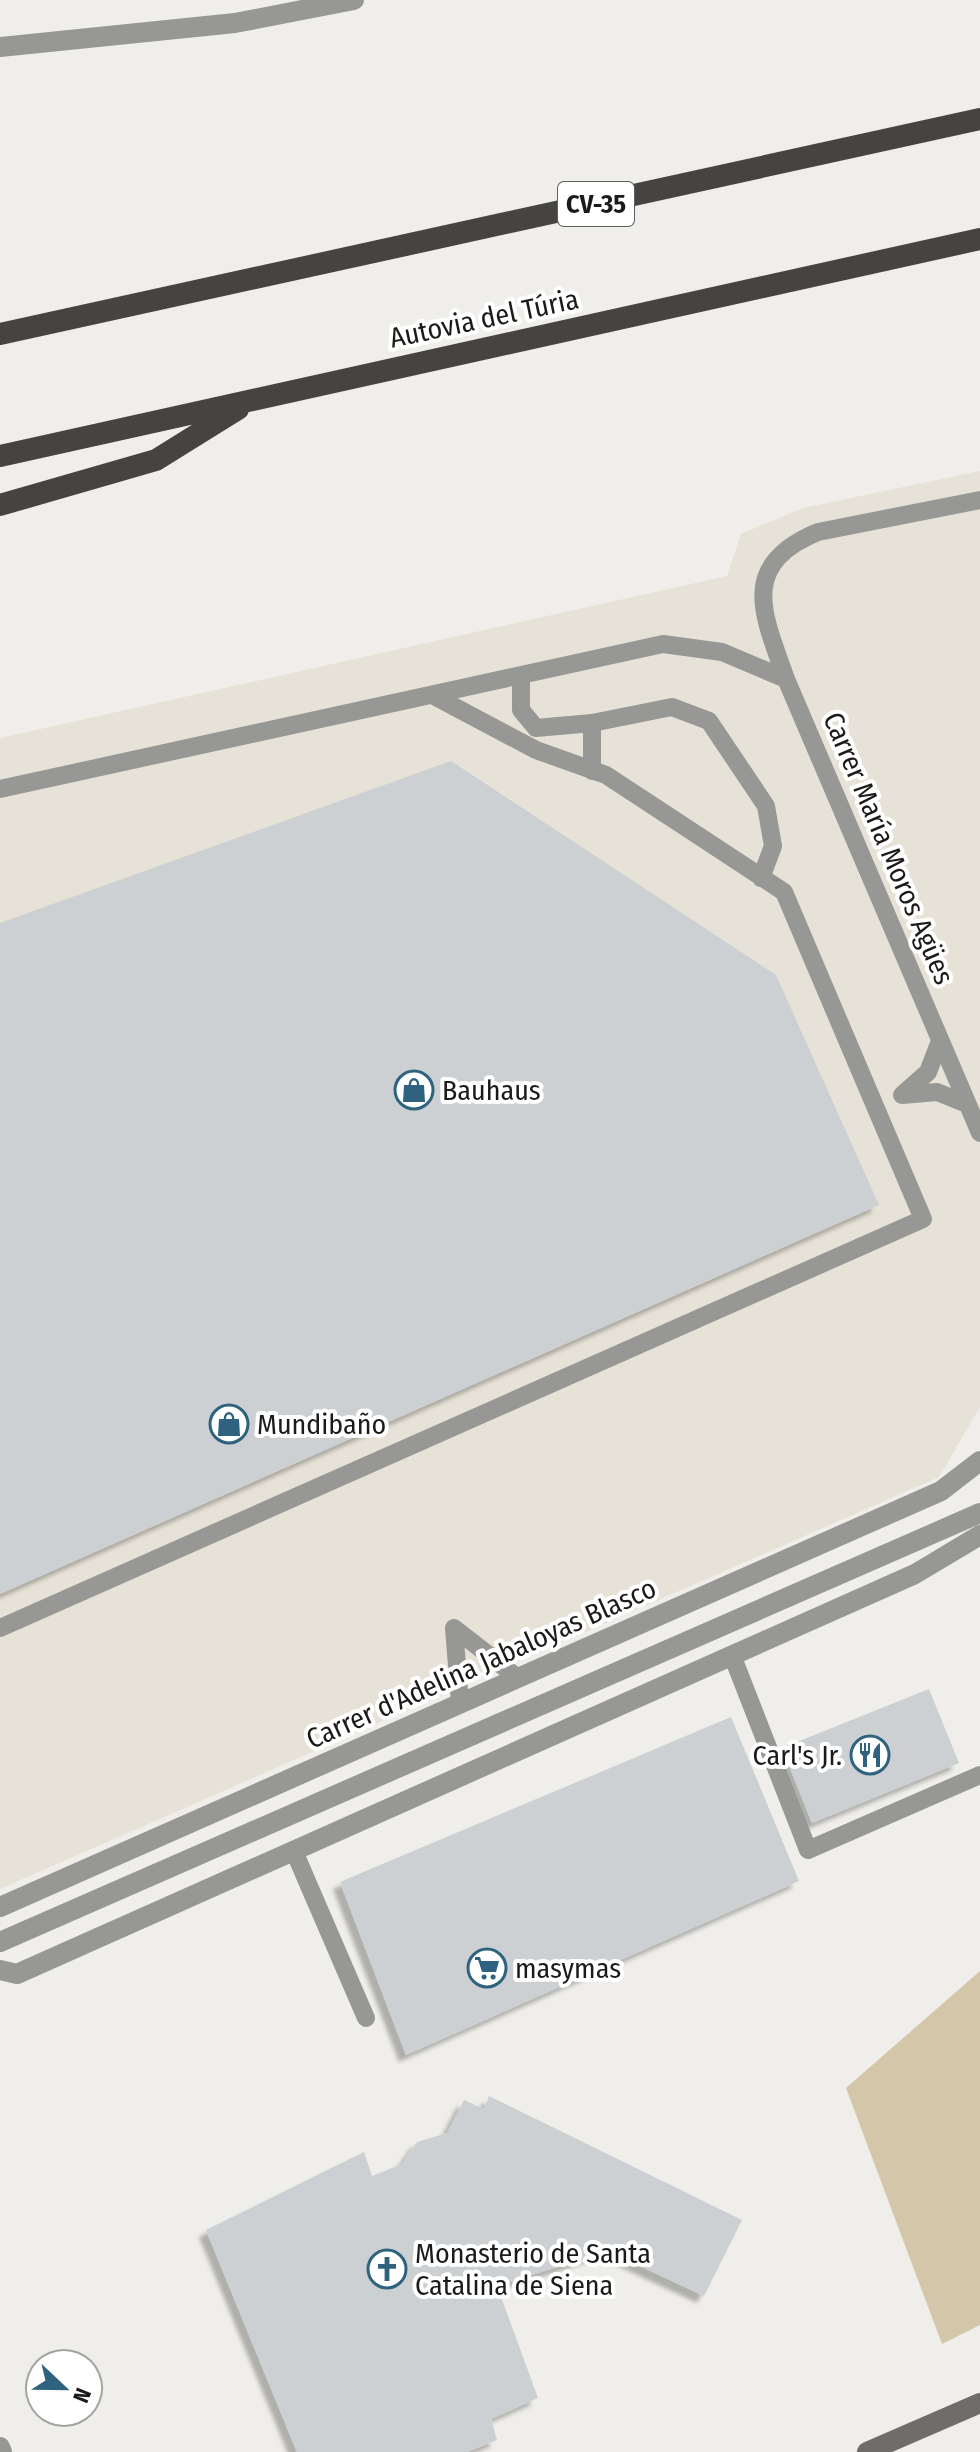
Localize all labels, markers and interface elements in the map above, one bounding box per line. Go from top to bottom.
road number: CV-35 [558,182,634,226]
street label: Autovia del Túria [387,282,582,355]
street label: Carrer María Moros Agües [816,707,961,989]
shop icon: Bauhaus [393,1069,435,1111]
place label: Bauhaus [442,1074,541,1107]
shop icon: Mundibaño [208,1403,250,1445]
place label: Mundibaño [257,1408,386,1441]
street label: Carrer d'Adelina Jabaloyas Blasco [301,1571,661,1756]
restaurant icon: Carl's Jr. [849,1734,891,1776]
place label: Carl's Jr. [753,1739,842,1772]
supermarket icon: masymas [466,1947,508,1989]
place label: masymas [515,1952,621,1985]
place label: Monasterio de Santa Catalina de Siena [415,2237,651,2302]
church icon: Monasterio de Santa Catalina de Siena [366,2248,408,2290]
north arrow [24,2348,104,2428]
text: N [67,2384,97,2406]

